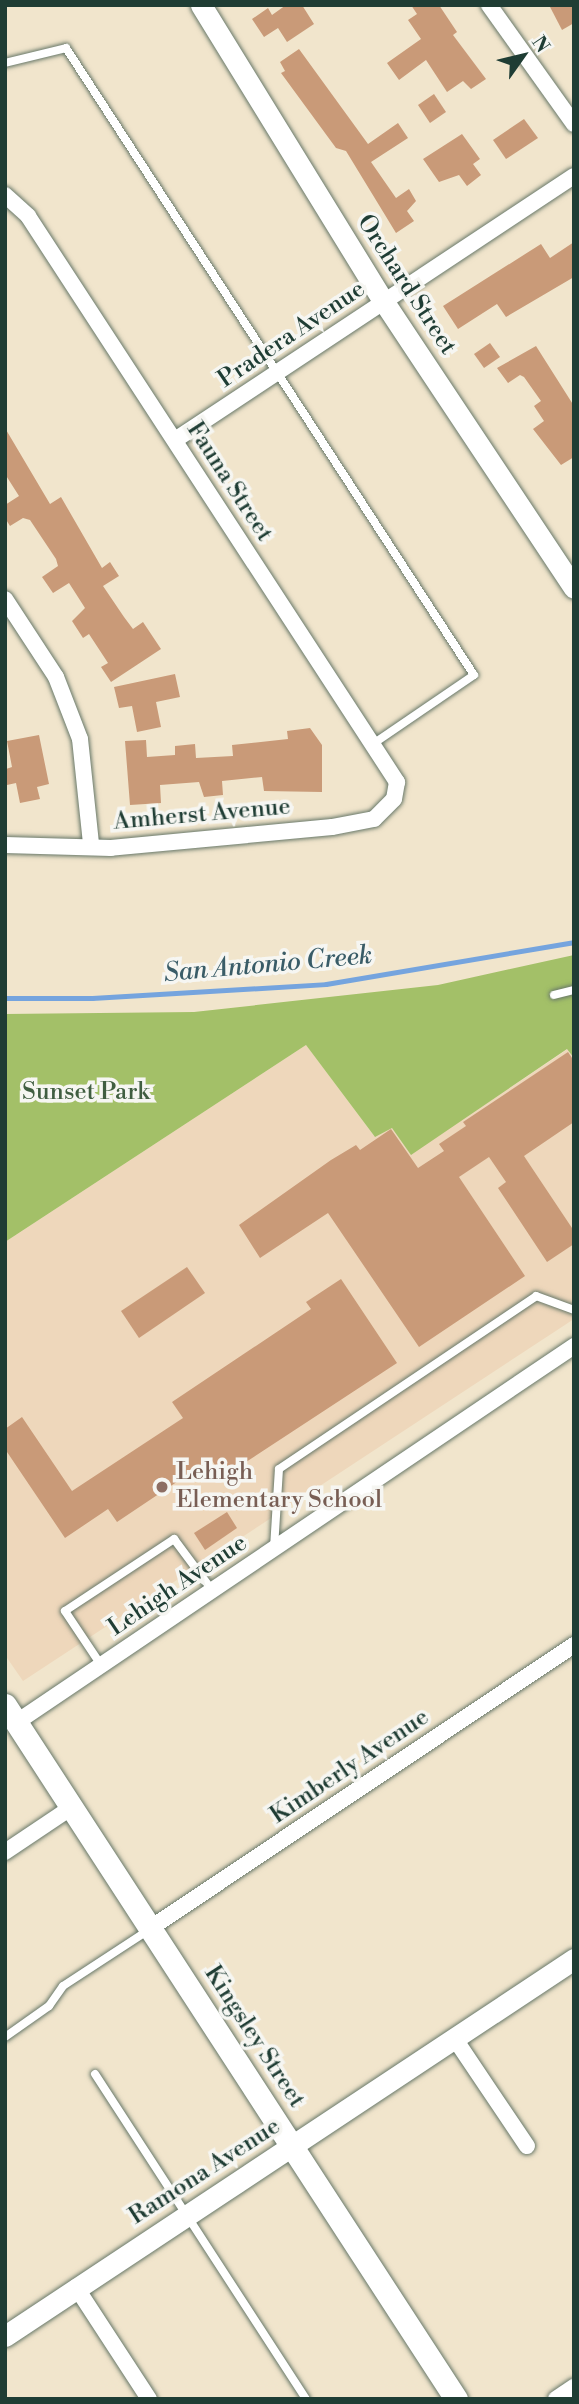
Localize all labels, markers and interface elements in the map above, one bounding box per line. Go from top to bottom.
north arrow [488,21,558,91]
text: N [526,31,555,57]
street label: Orchard Street [350,210,462,360]
street label: Pradera Avenue [213,275,371,395]
street label: Fauna Street [180,417,278,547]
street label: Amherst Avenue [112,793,292,837]
water label: San Antonio Creek [162,940,374,990]
park label: Sunset Park [22,1079,150,1107]
place label: Lehigh Elementary School [176,1459,382,1515]
marker: Lehigh Elementary School [154,1479,170,1495]
street label: Lehigh Avenue [103,1529,253,1643]
street label: Kimberly Avenue [265,1703,435,1831]
street label: Kingsley Street [197,1961,311,2113]
street label: Ramona Avenue [124,2112,286,2232]

